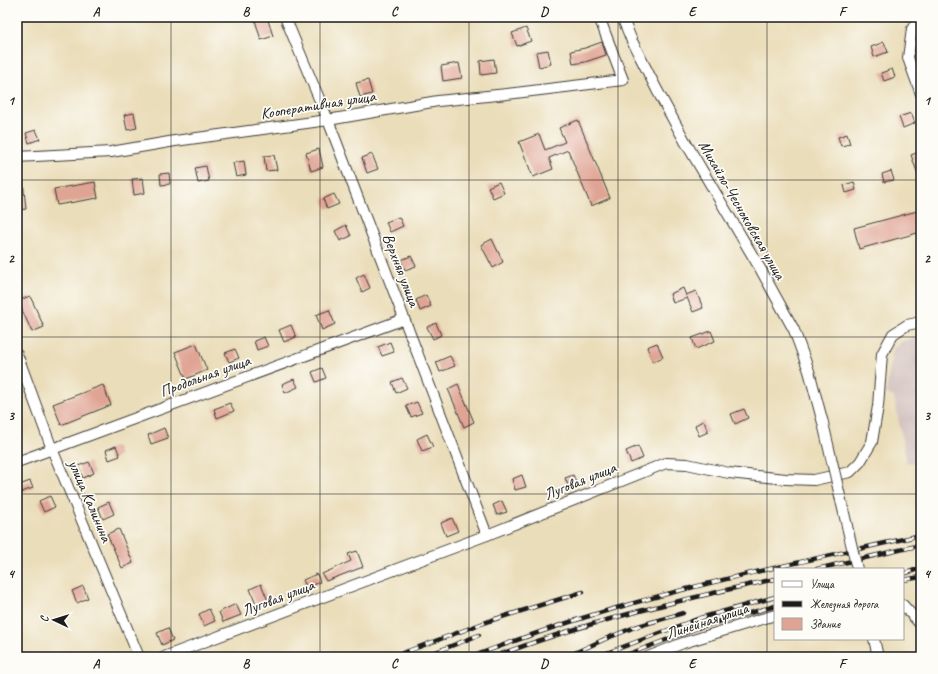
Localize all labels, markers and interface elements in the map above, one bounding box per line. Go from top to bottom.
text: A [93,4,101,20]
text: B [243,4,251,20]
text: C [391,4,399,20]
text: D [540,4,549,20]
text: E [689,4,698,20]
text: F [839,4,848,20]
street label: Кооперативная улица [259,86,378,124]
text: 1 [8,93,16,109]
text: 1 [924,93,932,109]
street label: Михайло-Чесноковская улица [694,137,791,285]
street label: Верхняя улица [378,231,425,311]
text: 2 [8,251,15,267]
text: 2 [924,251,931,267]
street label: Продольная улица [157,350,254,402]
text: 3 [8,408,15,424]
text: 3 [924,408,931,424]
street label: улица Калинина [63,456,117,546]
street label: Луговая улица [541,457,620,505]
text: 4 [8,566,16,582]
text: 4 [924,566,932,582]
legend [774,568,904,640]
street label: Луговая улица [239,575,318,621]
text: Улица [810,576,835,592]
text: Железная дорога [810,596,879,612]
street label: Линейная улица [663,598,752,644]
north arrow [34,600,74,640]
text: С [37,615,51,622]
text: Здание [810,616,841,632]
text: A [93,656,101,672]
text: B [243,656,251,672]
text: C [391,656,399,672]
text: D [540,656,549,672]
text: E [689,656,698,672]
text: F [839,656,848,672]

